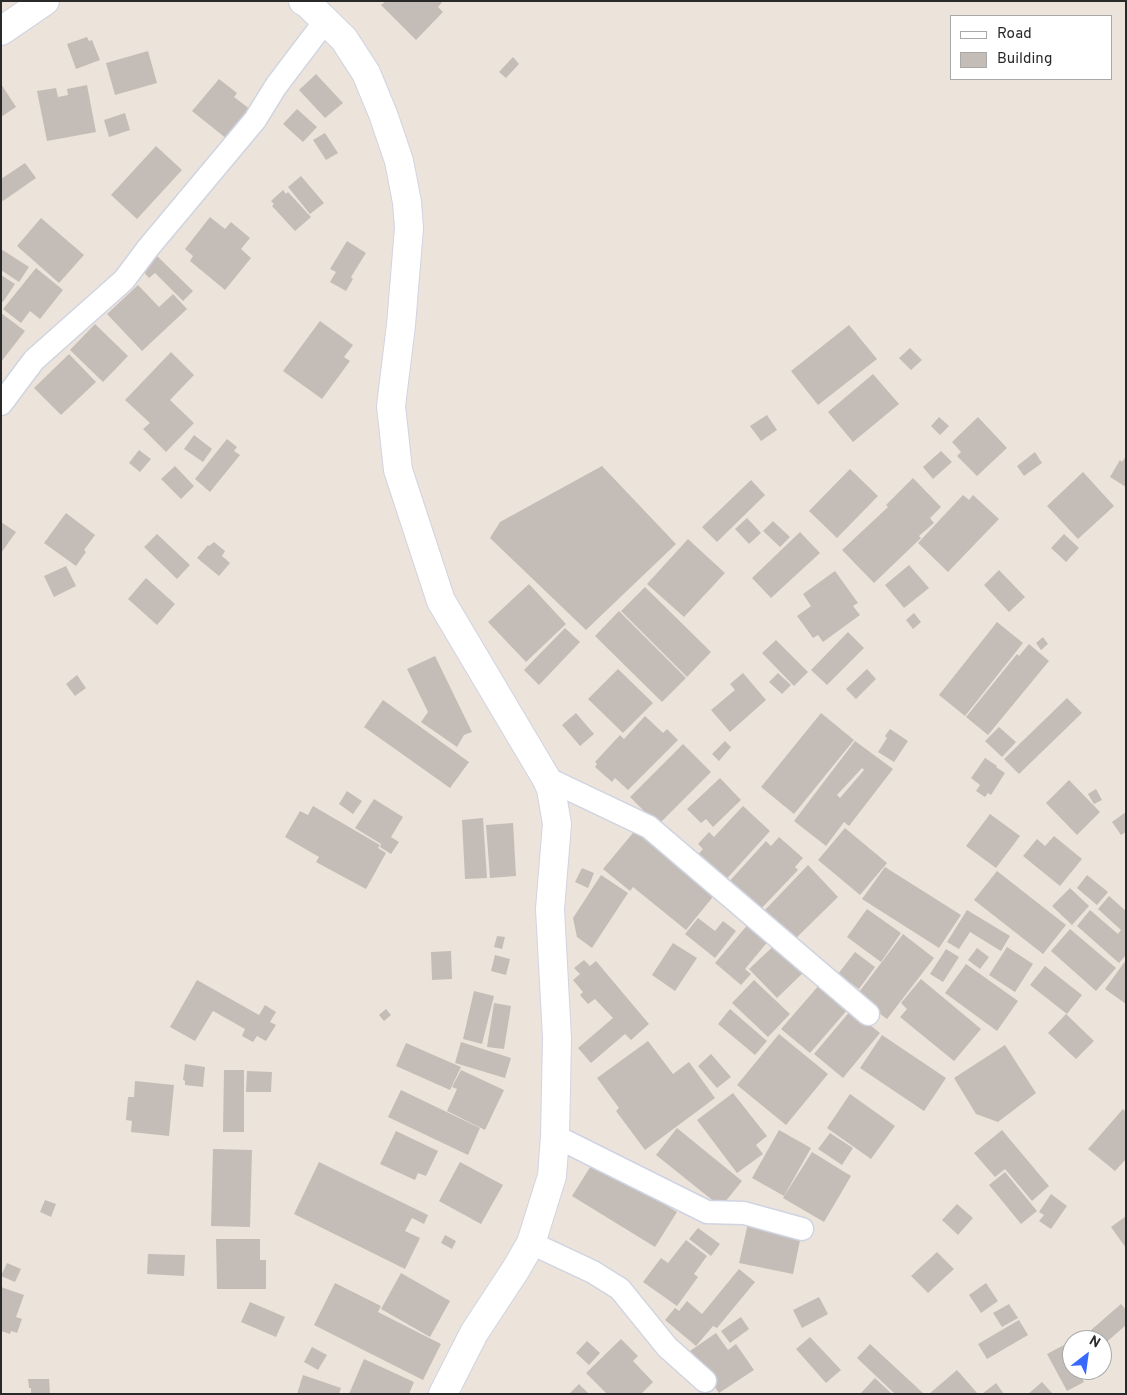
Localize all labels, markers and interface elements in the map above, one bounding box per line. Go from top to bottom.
legend [950,15,1112,80]
text: Road [997,25,1032,44]
text: Building [997,50,1052,69]
north arrow [1062,1330,1112,1380]
text: N [1086,1333,1103,1352]

